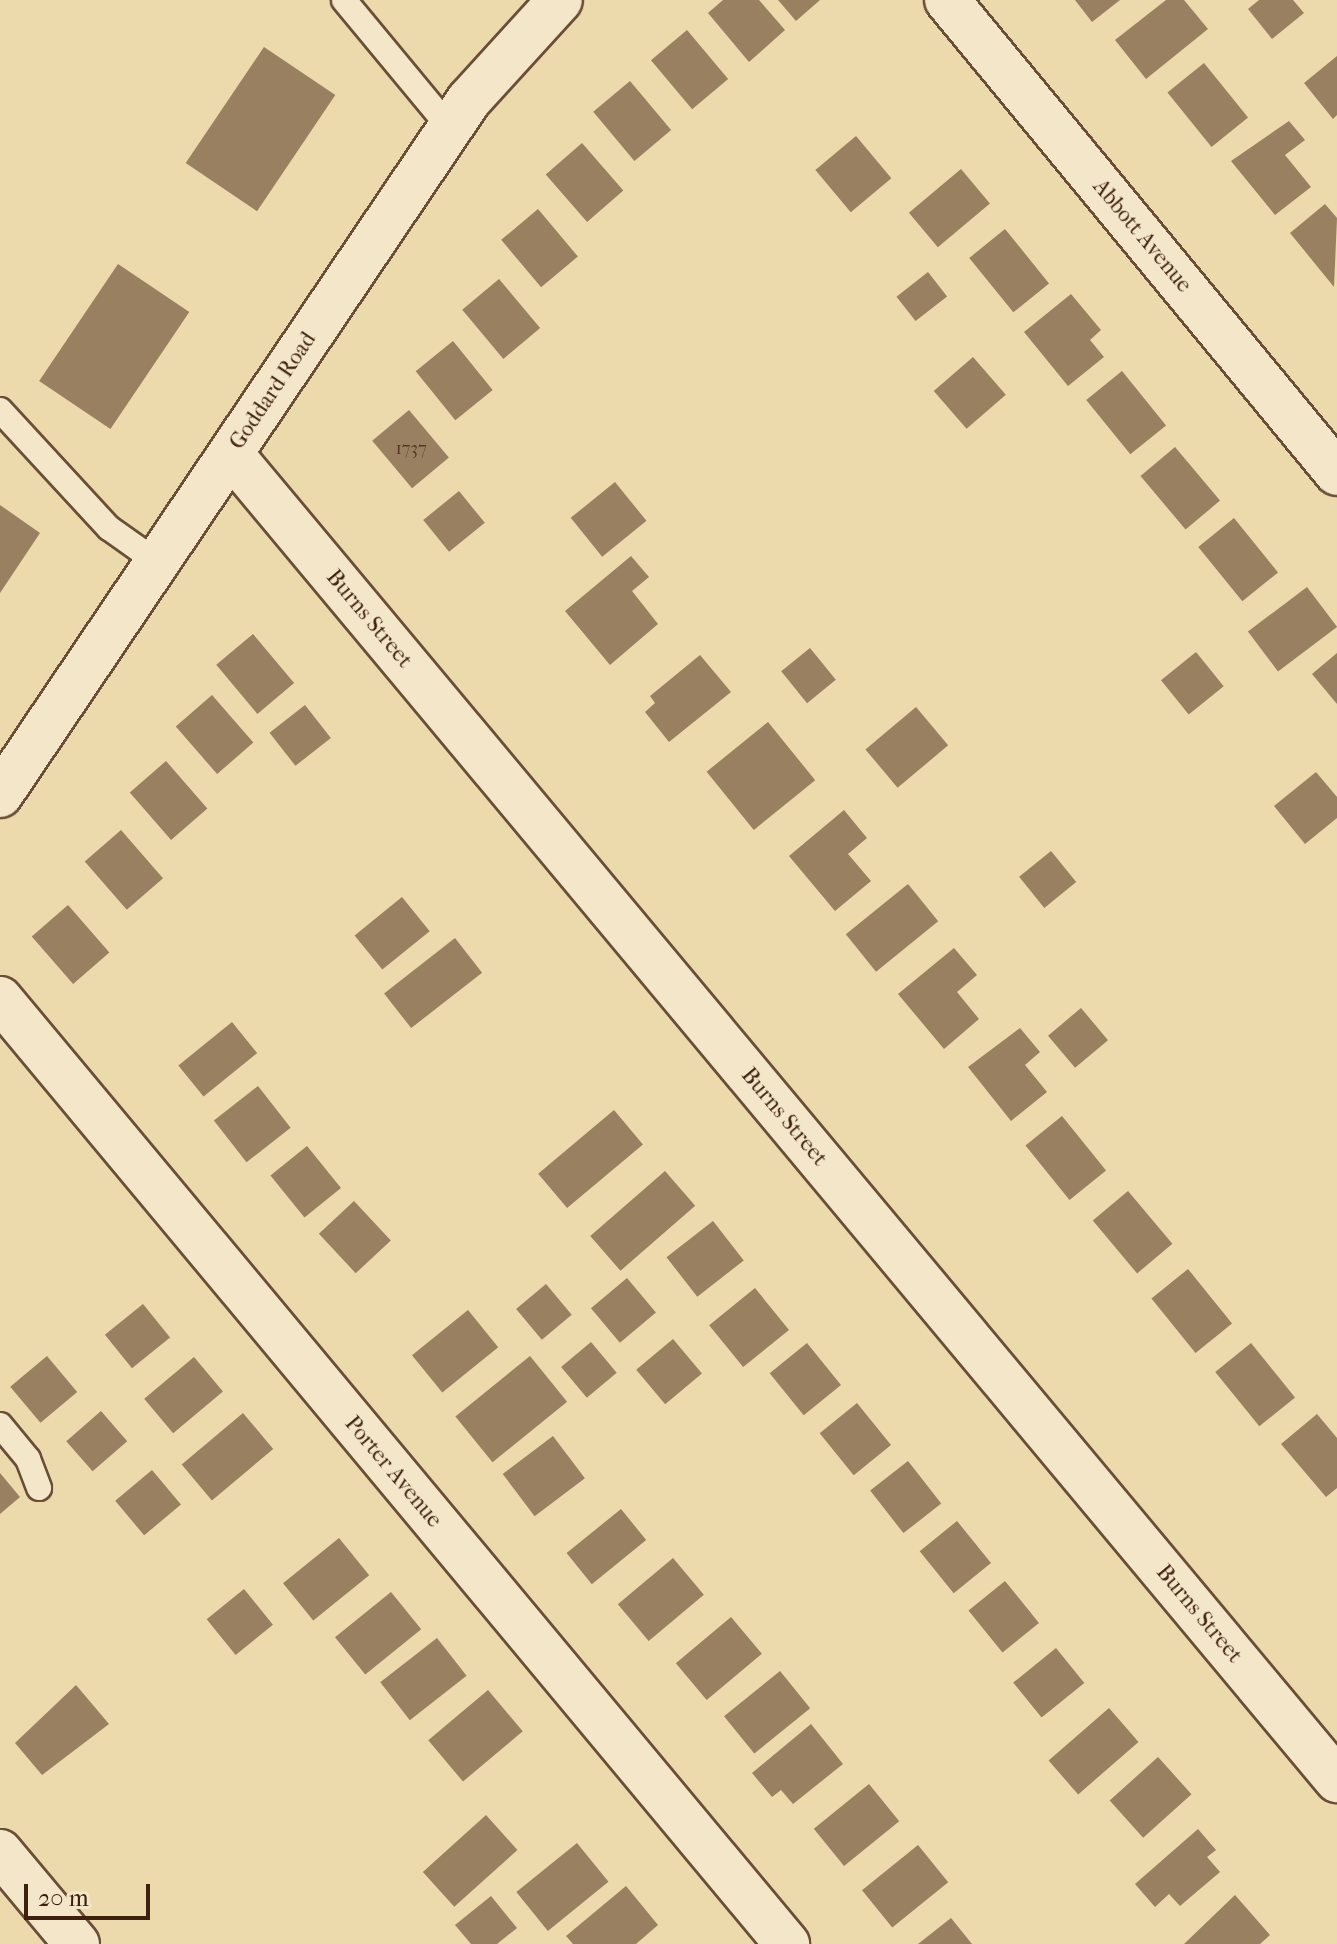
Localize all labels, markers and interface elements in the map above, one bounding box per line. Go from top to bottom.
street label: Abbott Avenue [1087,174,1197,298]
street label: Goddard Road [224,327,322,455]
house number: 1737 [395,438,427,460]
street label: Burns Street [320,565,418,673]
street label: Burns Street [735,1063,833,1171]
street label: Porter Avenue [339,1411,447,1533]
street label: Burns Street [1150,1560,1248,1668]
scale bar [28,1868,154,1918]
text: 20 m [38,1884,89,1912]

